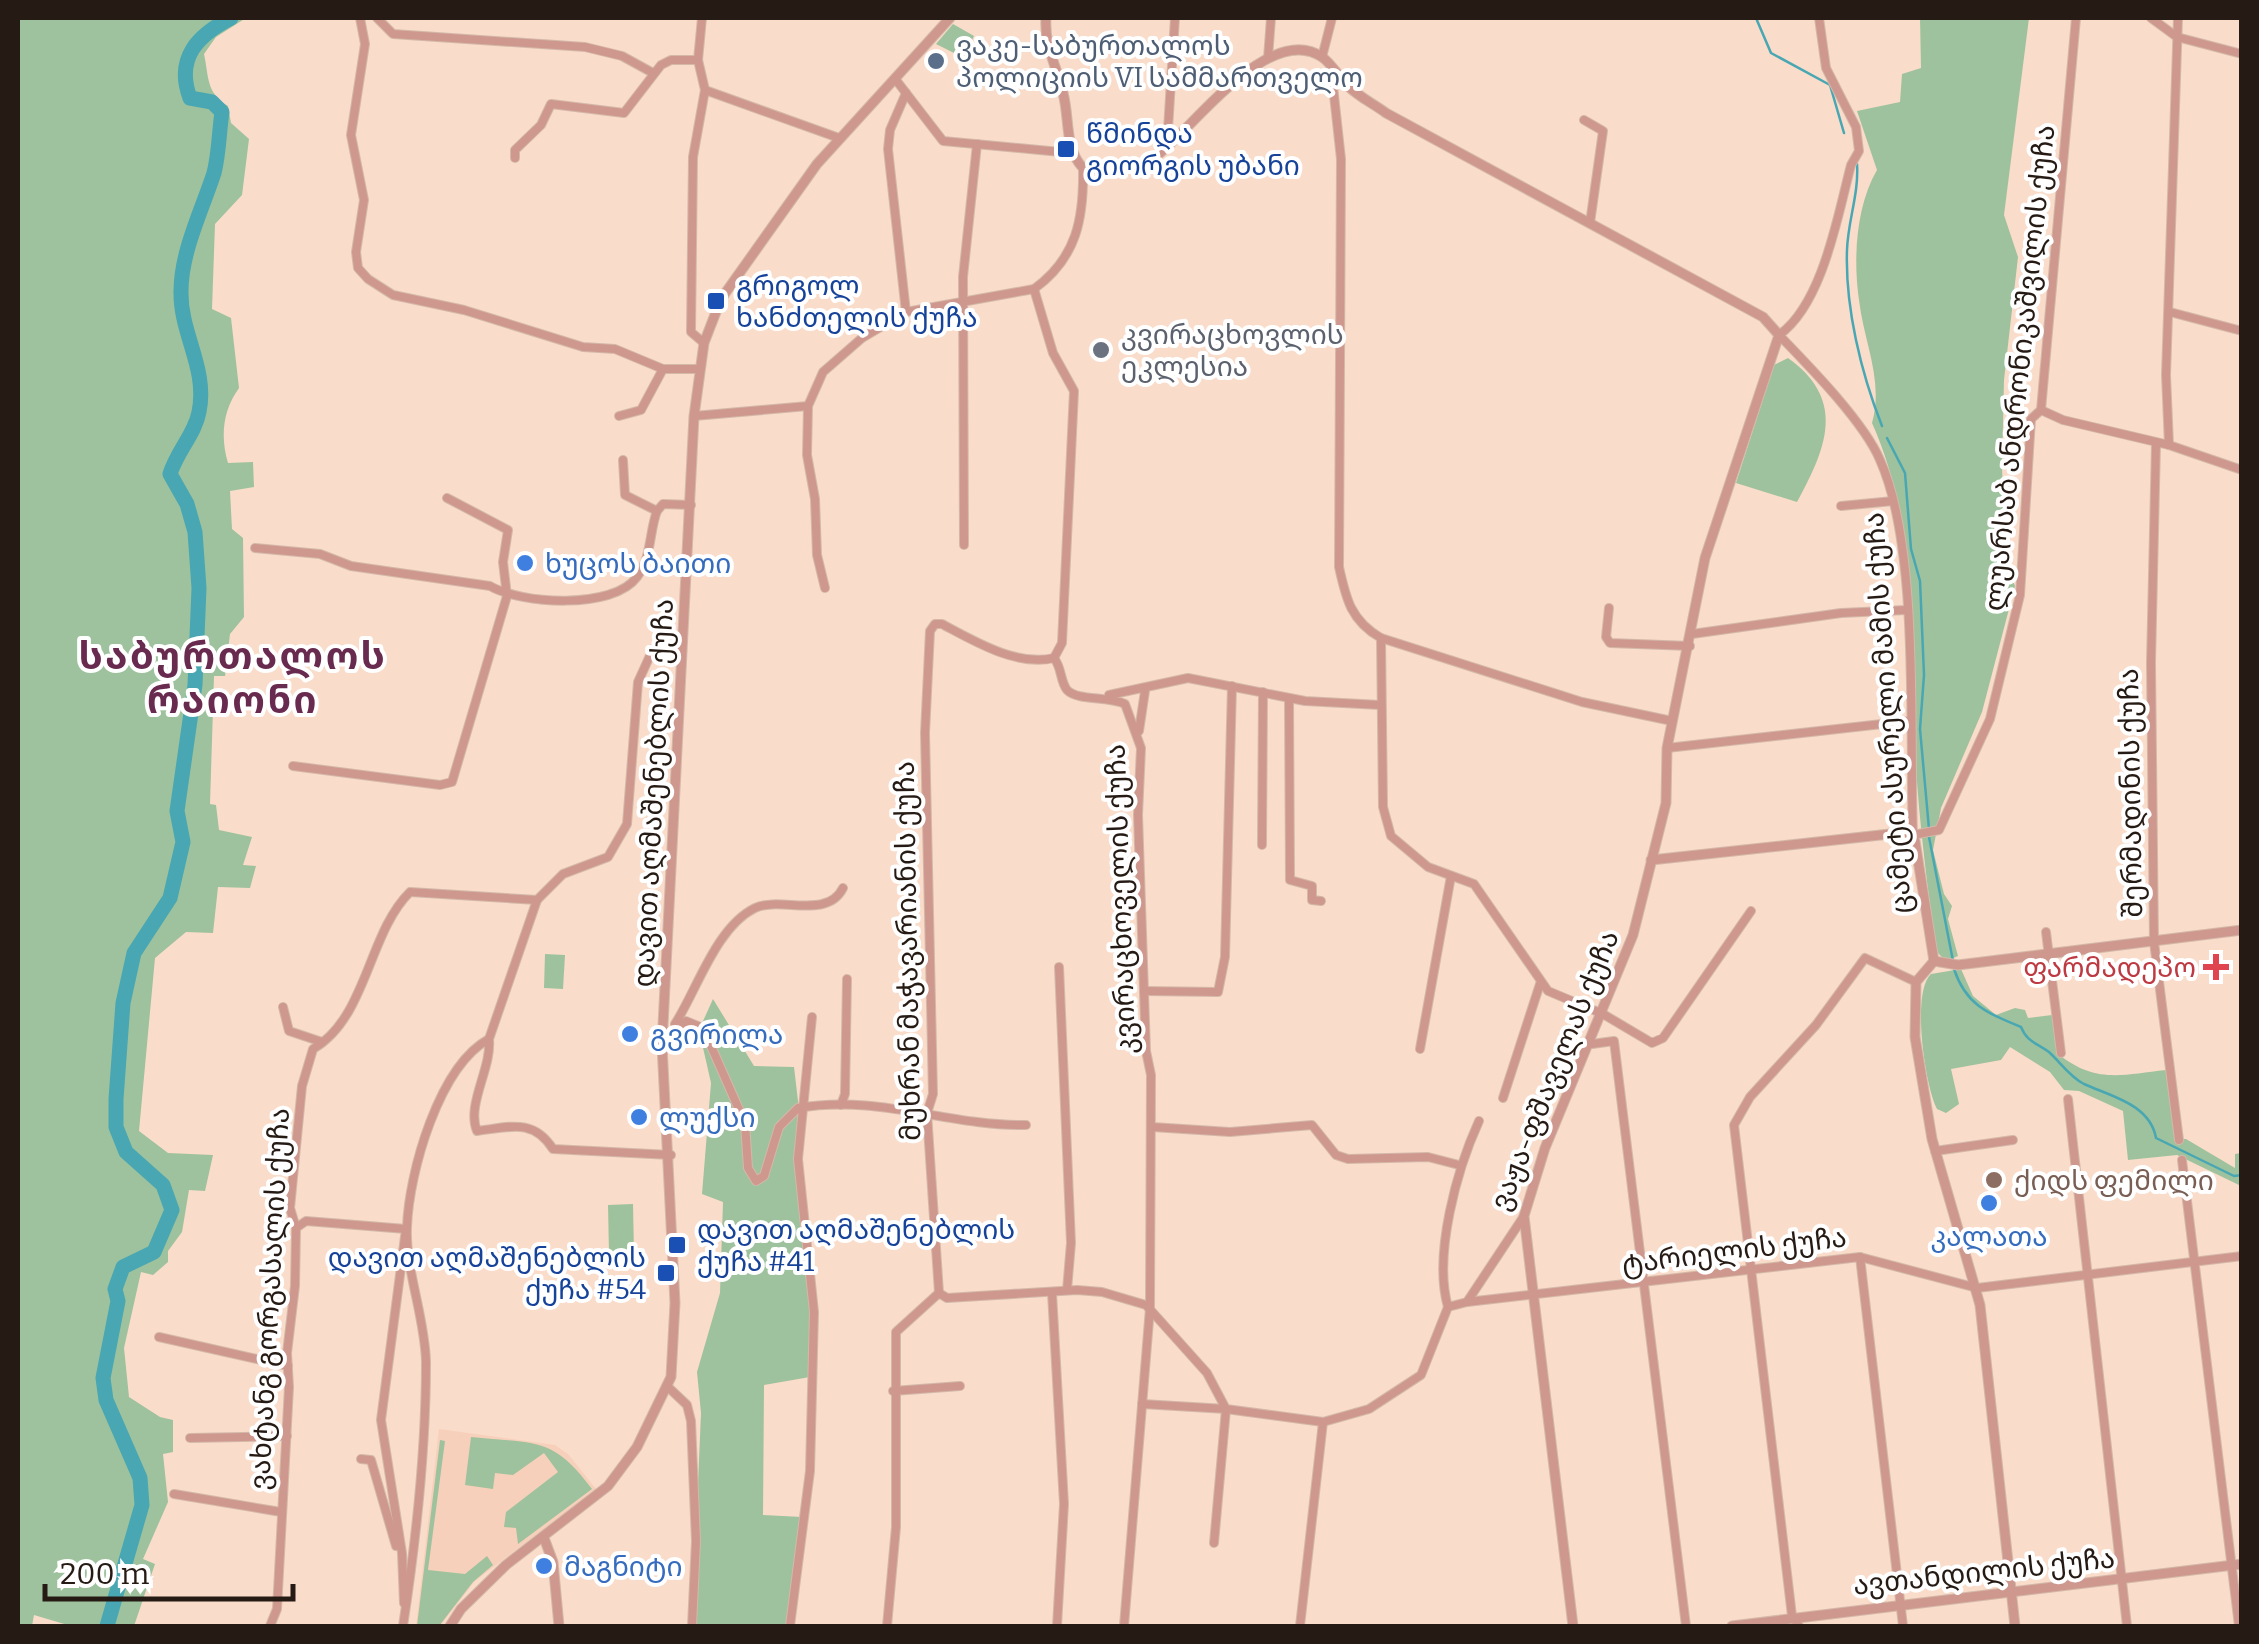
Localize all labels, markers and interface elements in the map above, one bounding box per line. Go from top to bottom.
place label: ვაკე-საბურთალოს პოლიციის VI სამმართველო [956,29,1363,94]
marker: ვაკე-საბურთალოს პოლიციის VI სამმართველო [925,50,947,72]
place label: წმინდა გიორგის უბანი [1086,117,1300,182]
street label: ლუარსაბ ანდრონიკაშვილის ქუჩა [1978,123,2061,613]
marker: წმინდა გიორგის უბანი [1055,138,1077,160]
place label: გრიგოლ ხანძთელის ქუჩა [736,269,978,334]
marker: გრიგოლ ხანძთელის ქუჩა [705,290,727,312]
place label: კვირაცხოვლის ეკლესია [1121,318,1344,383]
marker: კვირაცხოვლის ეკლესია [1090,339,1112,361]
street label: ცამეტი ასურელი მამის ქუჩა [1857,511,1918,915]
place label: ხუცოს ბაითი [545,547,731,580]
marker: ხუცოს ბაითი [514,552,536,574]
street label: დავით აღმაშენებლის ქუჩა [627,598,680,988]
district label: საბურთალოს რაიონი [79,633,387,723]
street label: შერმადინის ქუჩა [2112,668,2149,918]
street label: კვირაცხოველის ქუჩა [1099,743,1142,1055]
street label: მუხრან მაჭავარიანის ქუჩა [888,761,927,1141]
street label: ვაჟა-ფშაველას ქუჩა [1483,925,1626,1215]
place label: ფარმადეპო [2023,951,2196,984]
marker: ფარმადეპო [2205,956,2227,978]
place label: გვირილა [650,1018,783,1051]
marker: გვირილა [619,1023,641,1045]
place label: ლუქსი [659,1101,756,1134]
marker: ლუქსი [628,1106,650,1128]
street label: ვახტანგ გორგასალის ქუჩა [243,1107,296,1491]
place label: ქიდს ფემილი [2014,1164,2214,1197]
marker: ქიდს ფემილი [1983,1169,2005,1191]
marker: კალათა [1978,1192,2000,1214]
place label: დავით აღმაშენებლის ქუჩა #41 [697,1213,1015,1278]
street label: ტარიელის ქუჩა [1620,1220,1848,1281]
place label: კალათა [1930,1220,2048,1253]
marker: დავით აღმაშენებლის ქუჩა #41 [666,1234,688,1256]
place label: დავით აღმაშენებლის ქუჩა #54 [328,1241,646,1306]
marker: დავით აღმაშენებლის ქუჩა #54 [655,1262,677,1284]
scale bar [45,1539,292,1601]
street label: ავთანდილის ქუჩა [1852,1541,2117,1602]
place label: მაგნიტი [564,1550,682,1583]
marker: მაგნიტი [533,1555,555,1577]
text: 200 m [60,1556,150,1592]

